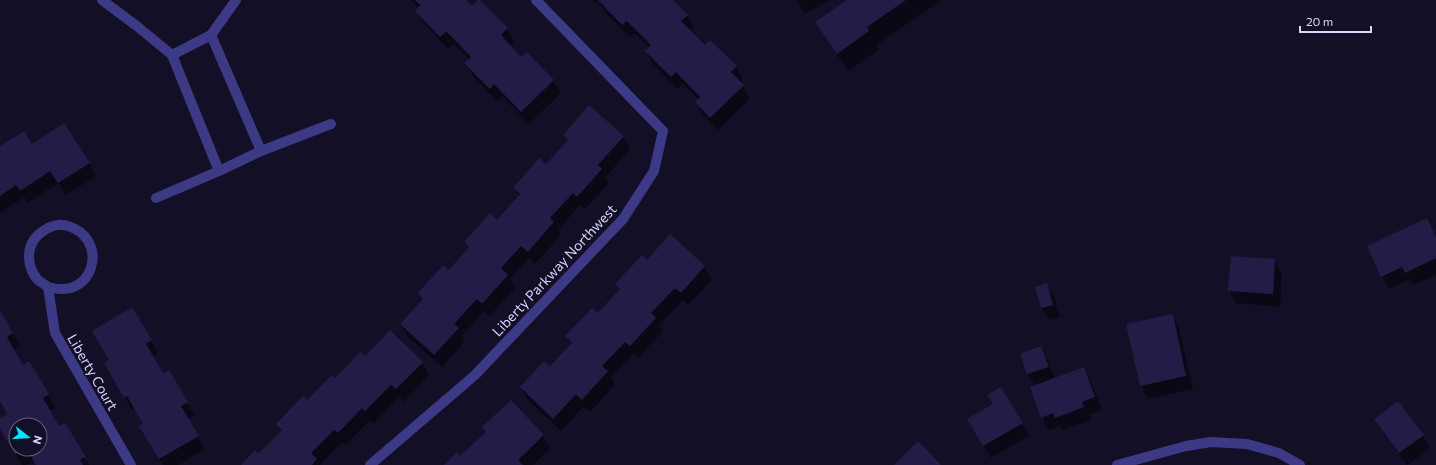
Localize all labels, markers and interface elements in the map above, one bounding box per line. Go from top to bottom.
scale bar [1300,8,1371,34]
text: 20 m [1306,14,1333,28]
street label: Liberty Parkway Northwest [488,200,620,340]
street label: Liberty Court [64,331,122,414]
north arrow [8,417,48,457]
text: N [31,434,45,446]

